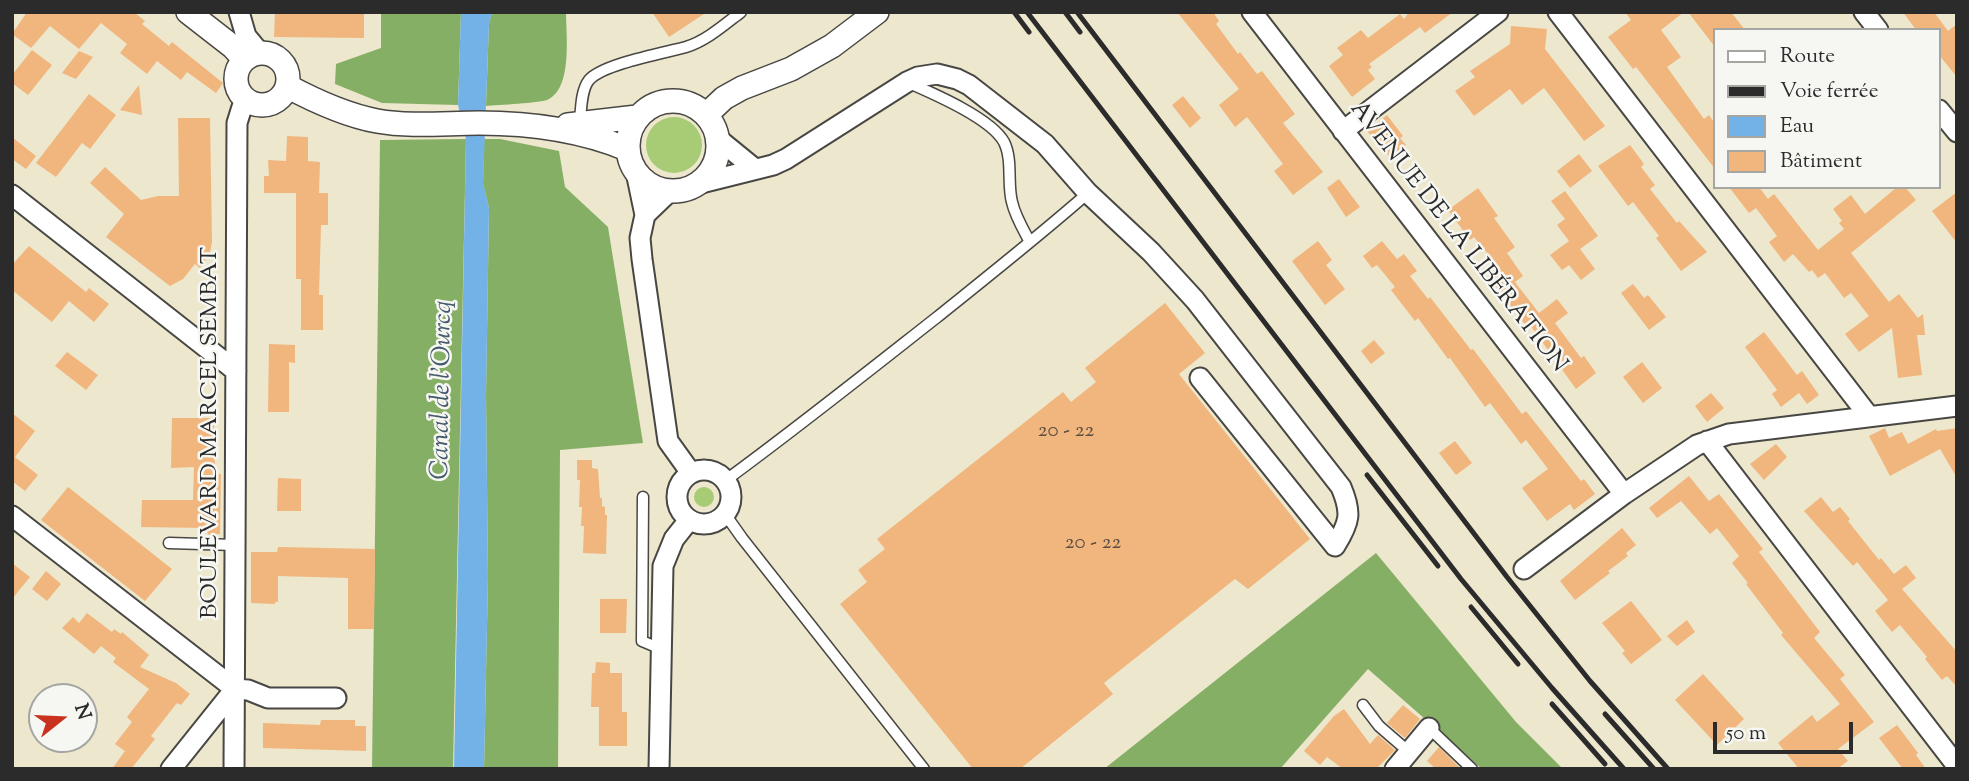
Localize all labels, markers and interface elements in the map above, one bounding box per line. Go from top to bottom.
legend [1714,28,1941,189]
text: Route [1780,42,1835,72]
text: Voie ferrée [1780,77,1878,107]
street label: AVENUE DE LA LIBÉRATION [1342,97,1572,379]
text: Eau [1780,112,1814,142]
text: Bâtiment [1780,147,1862,177]
street label: BOULEVARD MARCEL SEMBAT [198,247,226,619]
water label: Canal de l'Ourcq [427,300,461,480]
house number: 20 - 22 [1038,419,1094,445]
house number: 20 - 22 [1065,531,1121,557]
north arrow [28,683,98,753]
text: N [66,701,97,723]
scale bar [1717,708,1857,752]
text: 50 m [1726,719,1766,749]

